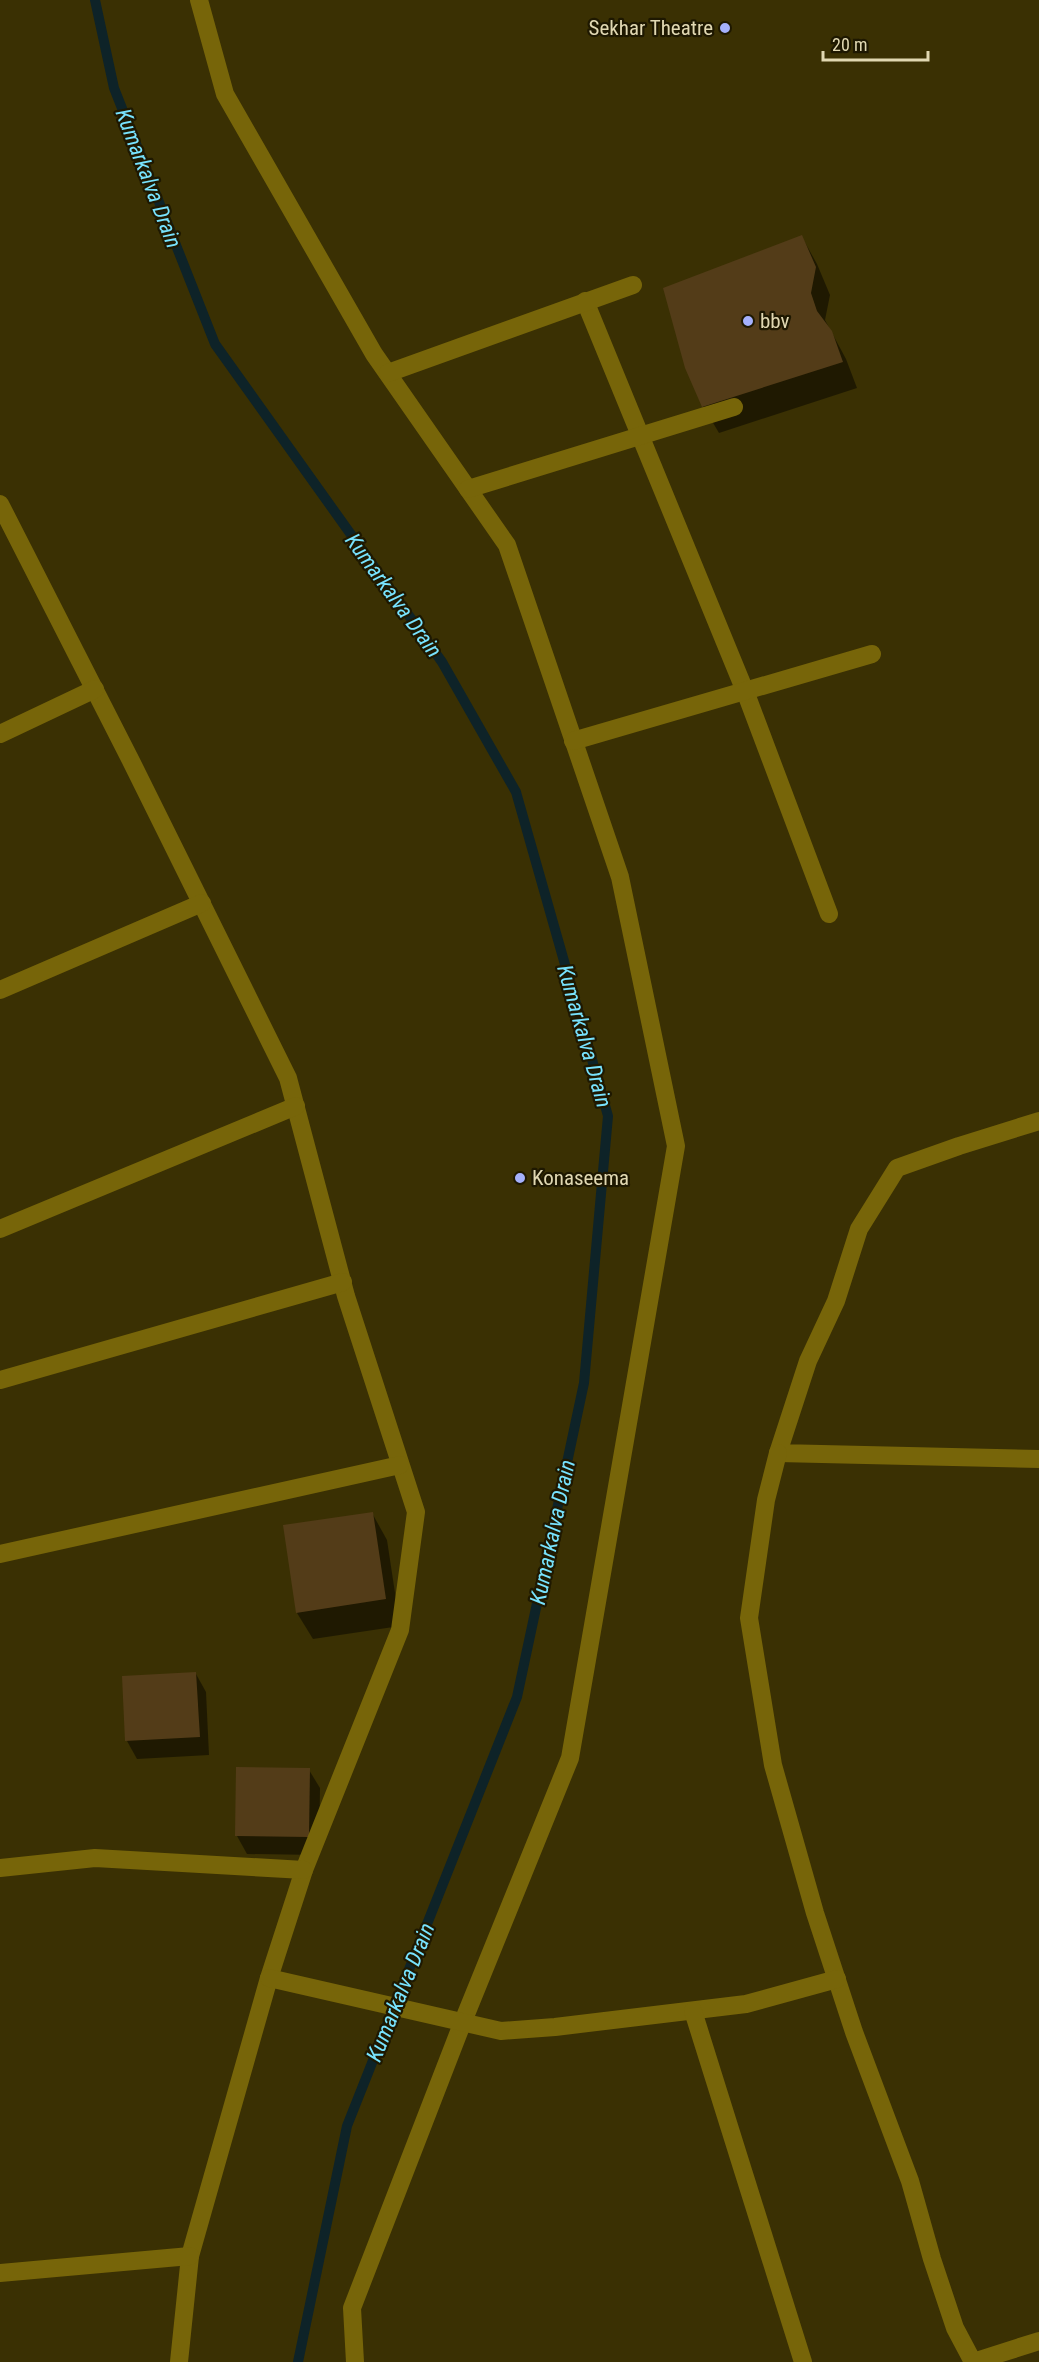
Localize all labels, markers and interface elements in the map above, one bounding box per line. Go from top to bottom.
place label: Sekhar Theatre [589,16,713,40]
marker: Sekhar Theatre [718,21,732,35]
scale bar [823,24,928,62]
text: 20 m [832,34,867,55]
water label: Kumarkalva Drain [110,105,187,251]
place label: bbv [760,309,790,333]
marker: bbv [741,314,755,328]
water label: Kumarkalva Drain [340,528,447,662]
water label: Kumarkalva Drain [552,962,617,1110]
place label: Konaseema [532,1166,629,1190]
marker: Konaseema [513,1171,527,1185]
water label: Kumarkalva Drain [525,1458,580,1607]
water label: Kumarkalva Drain [361,1919,440,2065]

